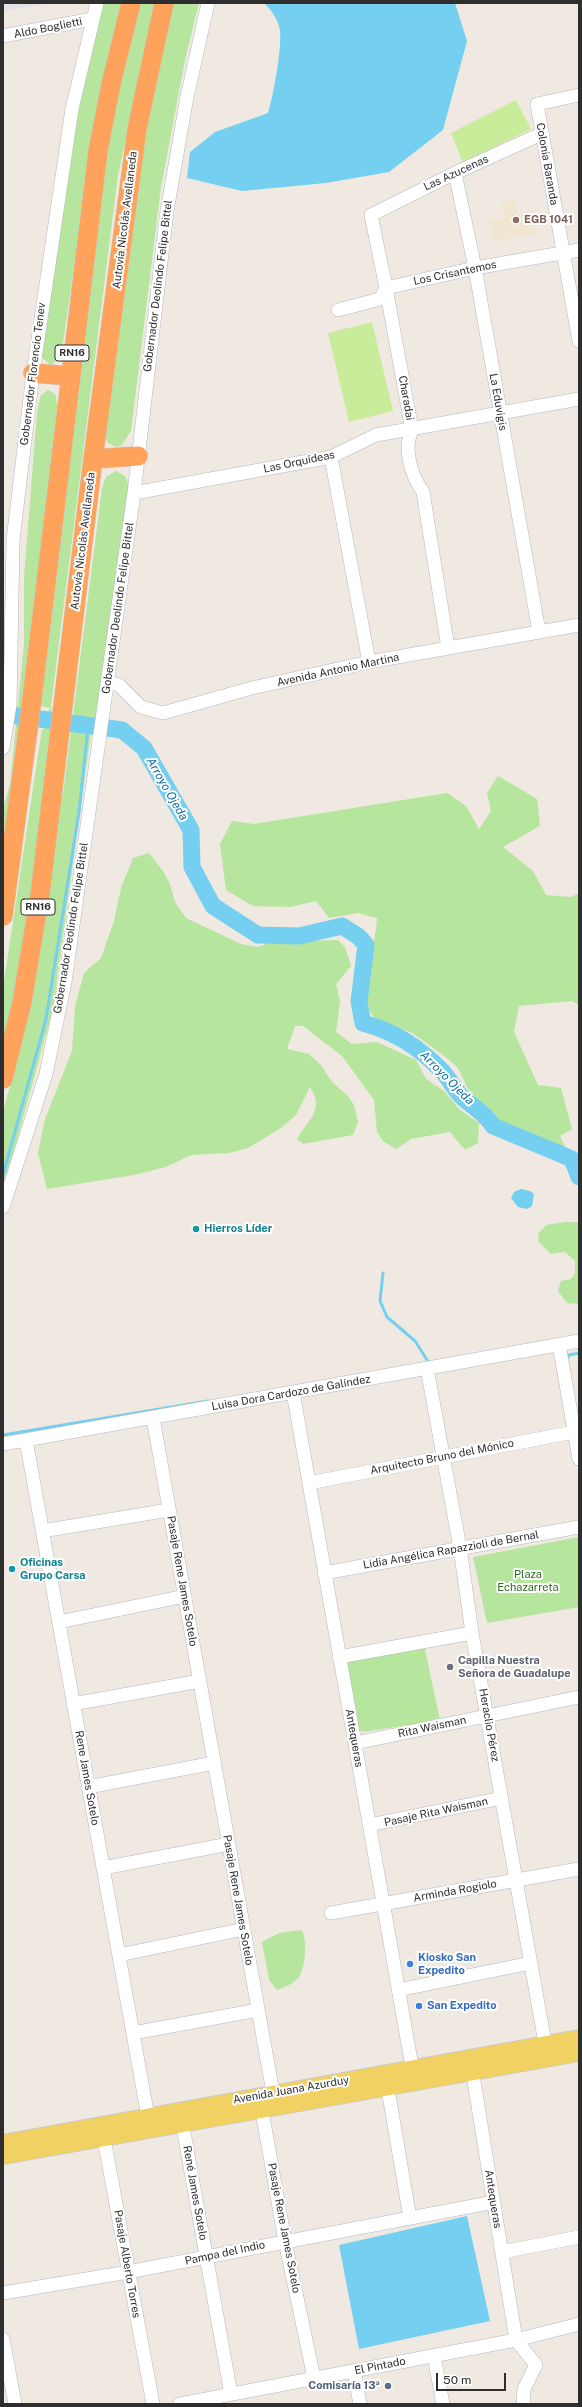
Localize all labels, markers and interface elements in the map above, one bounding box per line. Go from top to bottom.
street label: Aldo Boglietti [13,15,83,41]
street label: Colonia Baranda [533,122,561,206]
street label: Autovía Nicolás Avellaneda [110,150,140,290]
street label: Las Azucenas [421,152,491,194]
street label: Gobernador Deolindo Felipe Bittel [141,199,175,373]
place label: EGB 1041 [524,213,573,227]
marker: EGB 1041 [511,215,521,225]
street label: Los Crisantemos [412,258,498,288]
street label: Gobernador Florencio Tenev [18,302,48,446]
road number: RN16 [55,345,89,361]
street label: La Eduvigis [486,372,510,432]
street label: Charadai [396,374,416,422]
street label: Las Orquídeas [262,448,336,476]
street label: Autovía Nicolás Avellaneda [68,471,98,611]
street label: Gobernador Deolindo Felipe Bittel [99,521,137,695]
street label: Avenida Antonio Martina [276,651,400,689]
water label: Arroyo Ojeda [143,755,191,823]
street label: Gobernador Deolindo Felipe Bittel [51,841,91,1015]
road number: RN16 [21,899,55,915]
water label: Arroyo Ojeda [417,1048,477,1108]
place label: Hierros Líder [204,1222,272,1236]
marker: Hierros Líder [191,1224,201,1234]
street label: Luisa Dora Cardozo de Galíndez [211,1373,371,1413]
street label: Arquitecto Bruno del Mónico [369,1437,515,1477]
street label: Pasaje Rene James Sotelo [164,1515,200,1647]
street label: Lidia Angélica Rapazzioli de Bernal [362,1528,540,1572]
place label: Oficinas Grupo Carsa [20,1556,86,1582]
marker: Oficinas Grupo Carsa [7,1564,17,1574]
park label: Plaza Echazarreta [497,1568,559,1594]
place label: Capilla Nuestra Señora de Guadalupe [458,1654,571,1680]
marker: Capilla Nuestra Señora de Guadalupe [445,1662,455,1672]
street label: Heraclio Pérez [476,1687,502,1763]
street label: Antequeras [342,1708,366,1768]
street label: Rita Waisman [397,1713,467,1741]
street label: Rene James Sotelo [72,1730,102,1826]
street label: Pasaje Rita Waisman [383,1795,489,1829]
street label: Pasaje Rene James Sotelo [220,1834,256,1966]
street label: Arminda Rogiolo [412,1877,498,1905]
place label: Kiosko San Expedito [418,1951,476,1977]
marker: Kiosko San Expedito [405,1959,415,1969]
place label: San Expedito [427,1999,497,2013]
marker: San Expedito [414,2001,424,2011]
street label: Avenida Juana Azurduy [232,2073,350,2107]
street label: René James Sotelo [180,2145,210,2241]
street label: Pasaje Rene James Sotelo [265,2162,303,2294]
street label: Antequeras [482,2169,504,2229]
street label: Pasaje Alberto Torres [111,2209,143,2319]
street label: Pampa del Indio [184,2238,266,2268]
street label: El Pintado [353,2355,407,2377]
scale bar [438,2365,508,2391]
text: 50 m [443,2373,471,2387]
place label: Comisaría 13ª [308,2379,380,2393]
marker: Comisaría 13ª [383,2381,393,2391]

